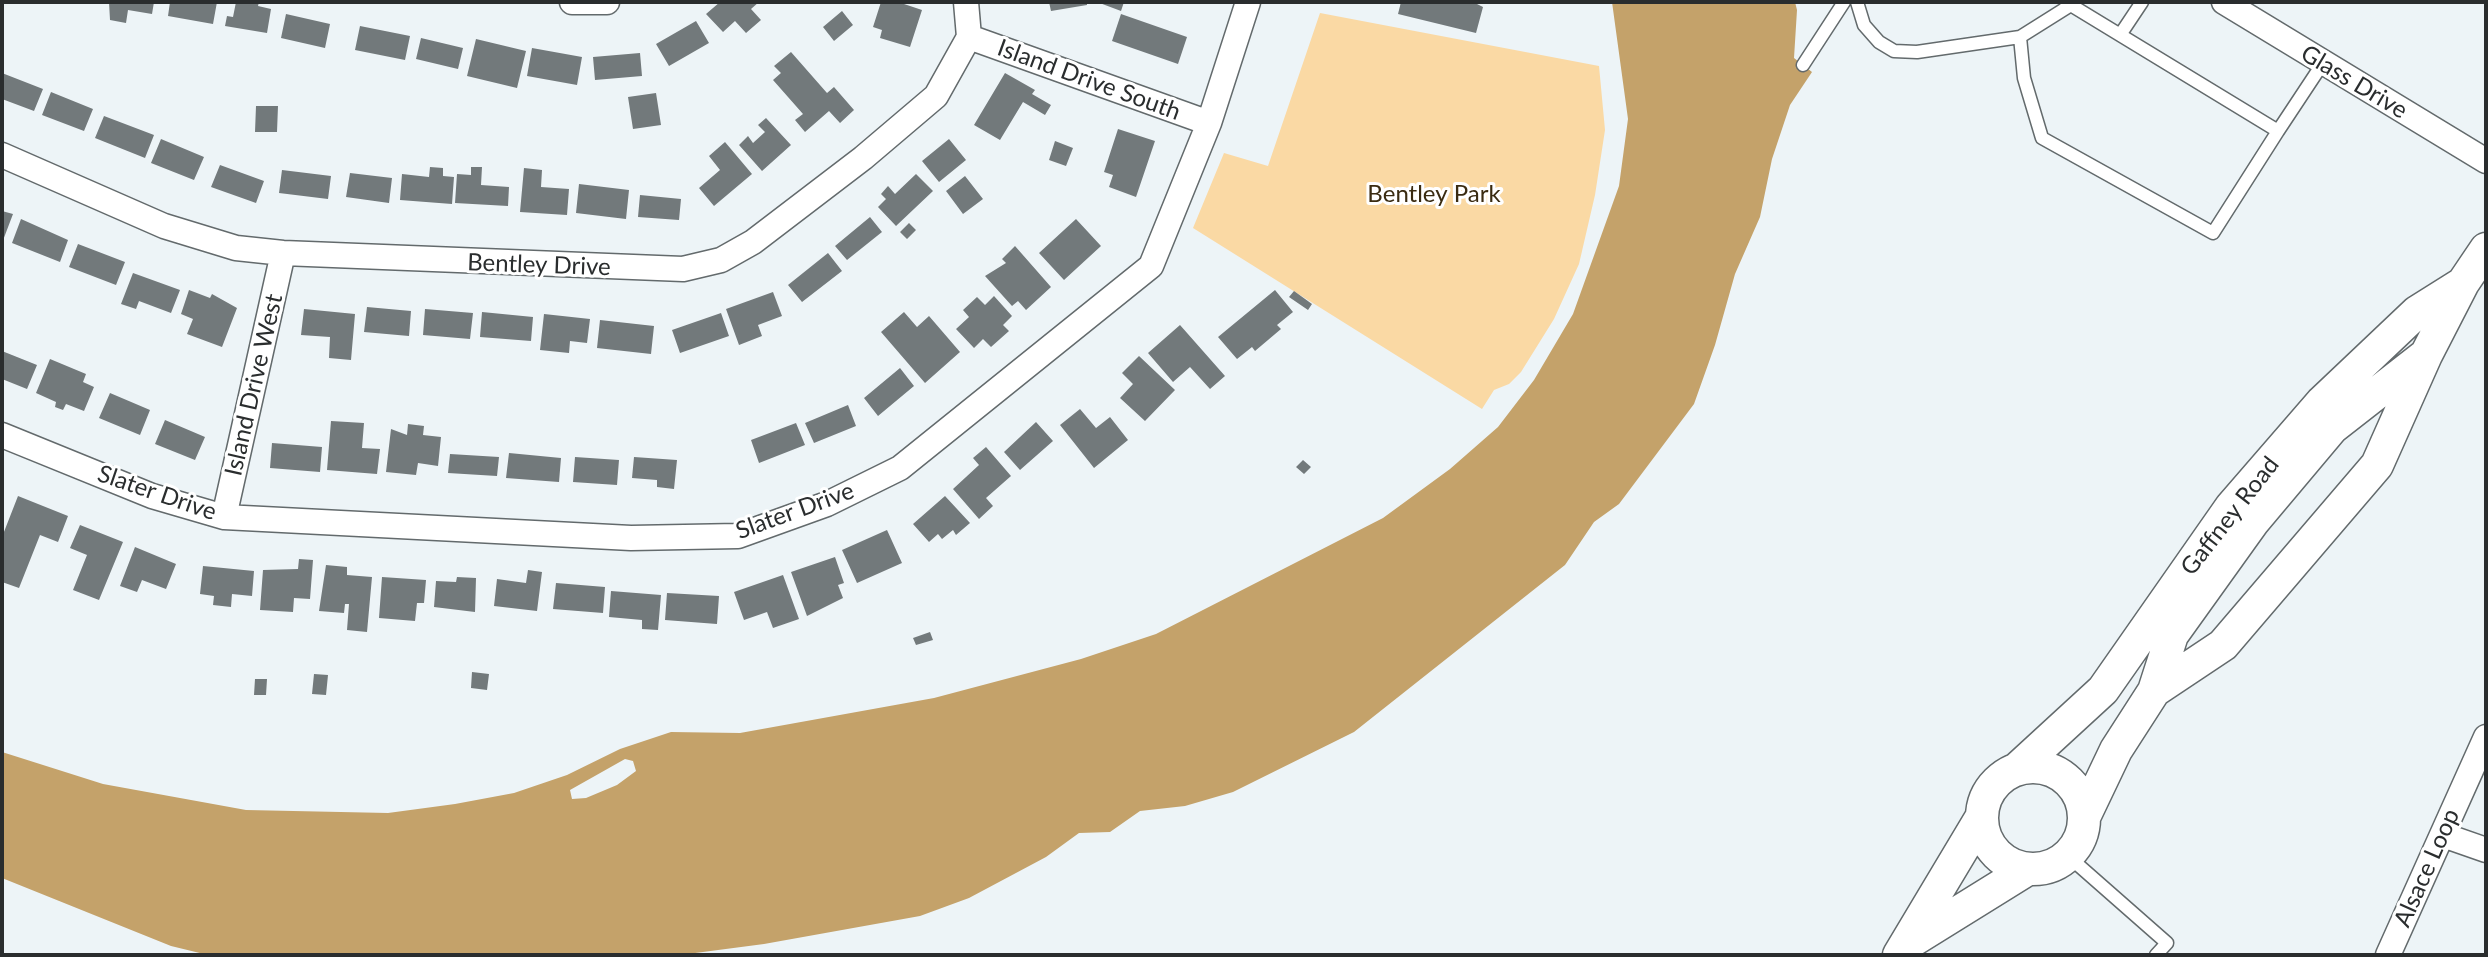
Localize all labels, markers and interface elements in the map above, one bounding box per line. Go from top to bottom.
street label: Island Drive South [994,34,1184,126]
street label: Glass Drive [2296,39,2412,125]
park label: Bentley Park [1367,180,1501,208]
street label: Bentley Drive [467,248,611,282]
street label: Island Drive West [219,291,289,479]
street label: Gaffney Road [2175,451,2285,581]
street label: Slater Drive [94,459,220,527]
street label: Slater Drive [732,476,858,546]
street label: Alsace Loop [2388,804,2466,932]

